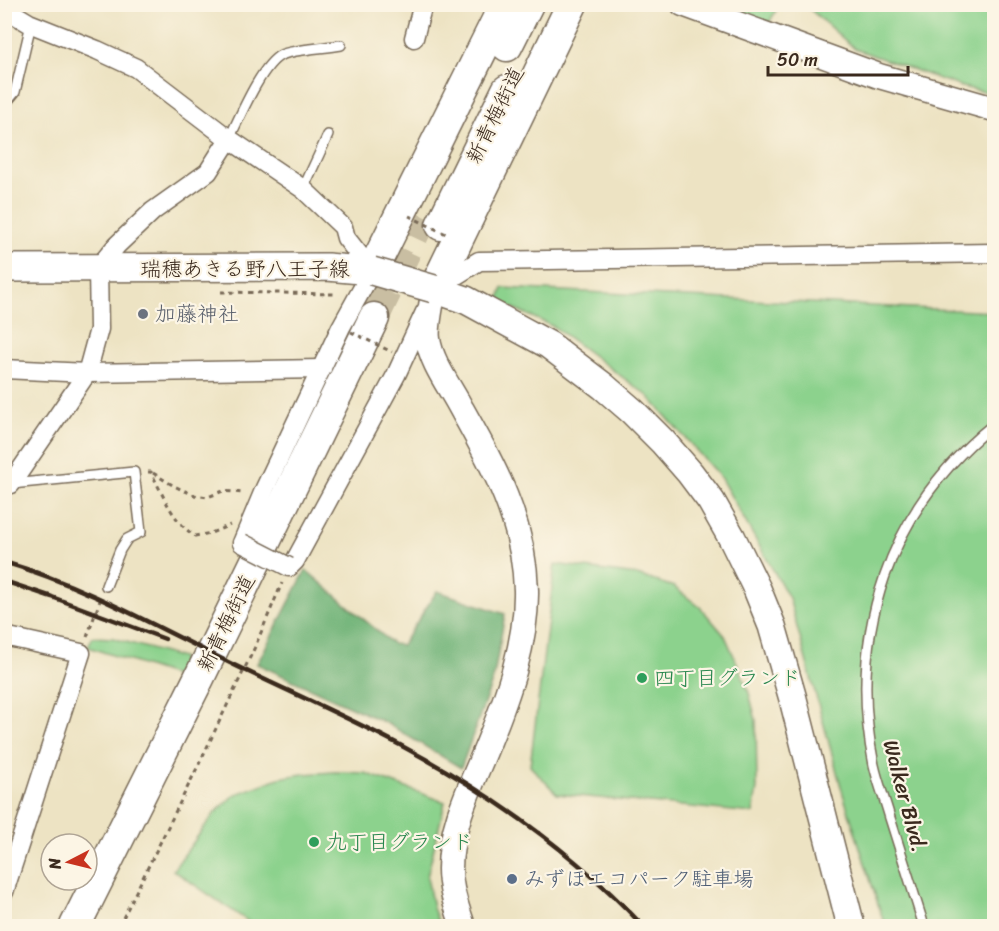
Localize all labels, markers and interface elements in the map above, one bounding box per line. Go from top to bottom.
scale bar [768,39,908,77]
text: 50 m [777,44,818,76]
street label: 新青梅街道 [455,59,535,171]
street label: 瑞穂あきる野八王子線 [140,250,350,288]
place label: 加藤神社 [155,295,239,333]
marker: 加藤神社 [136,307,150,321]
street label: 新青梅街道 [186,567,266,679]
place label: 四丁目グランド [654,659,801,697]
marker: 四丁目グランド [635,671,649,685]
street label: Walker Blvd. [872,735,938,857]
place label: 九丁目グランド [326,823,473,861]
north arrow [39,832,99,892]
marker: 九丁目グランド [307,835,321,849]
text: N [39,856,70,872]
place label: みずほエコパーク駐車場 [524,860,754,898]
marker: みずほエコパーク駐車場 [505,872,519,886]

